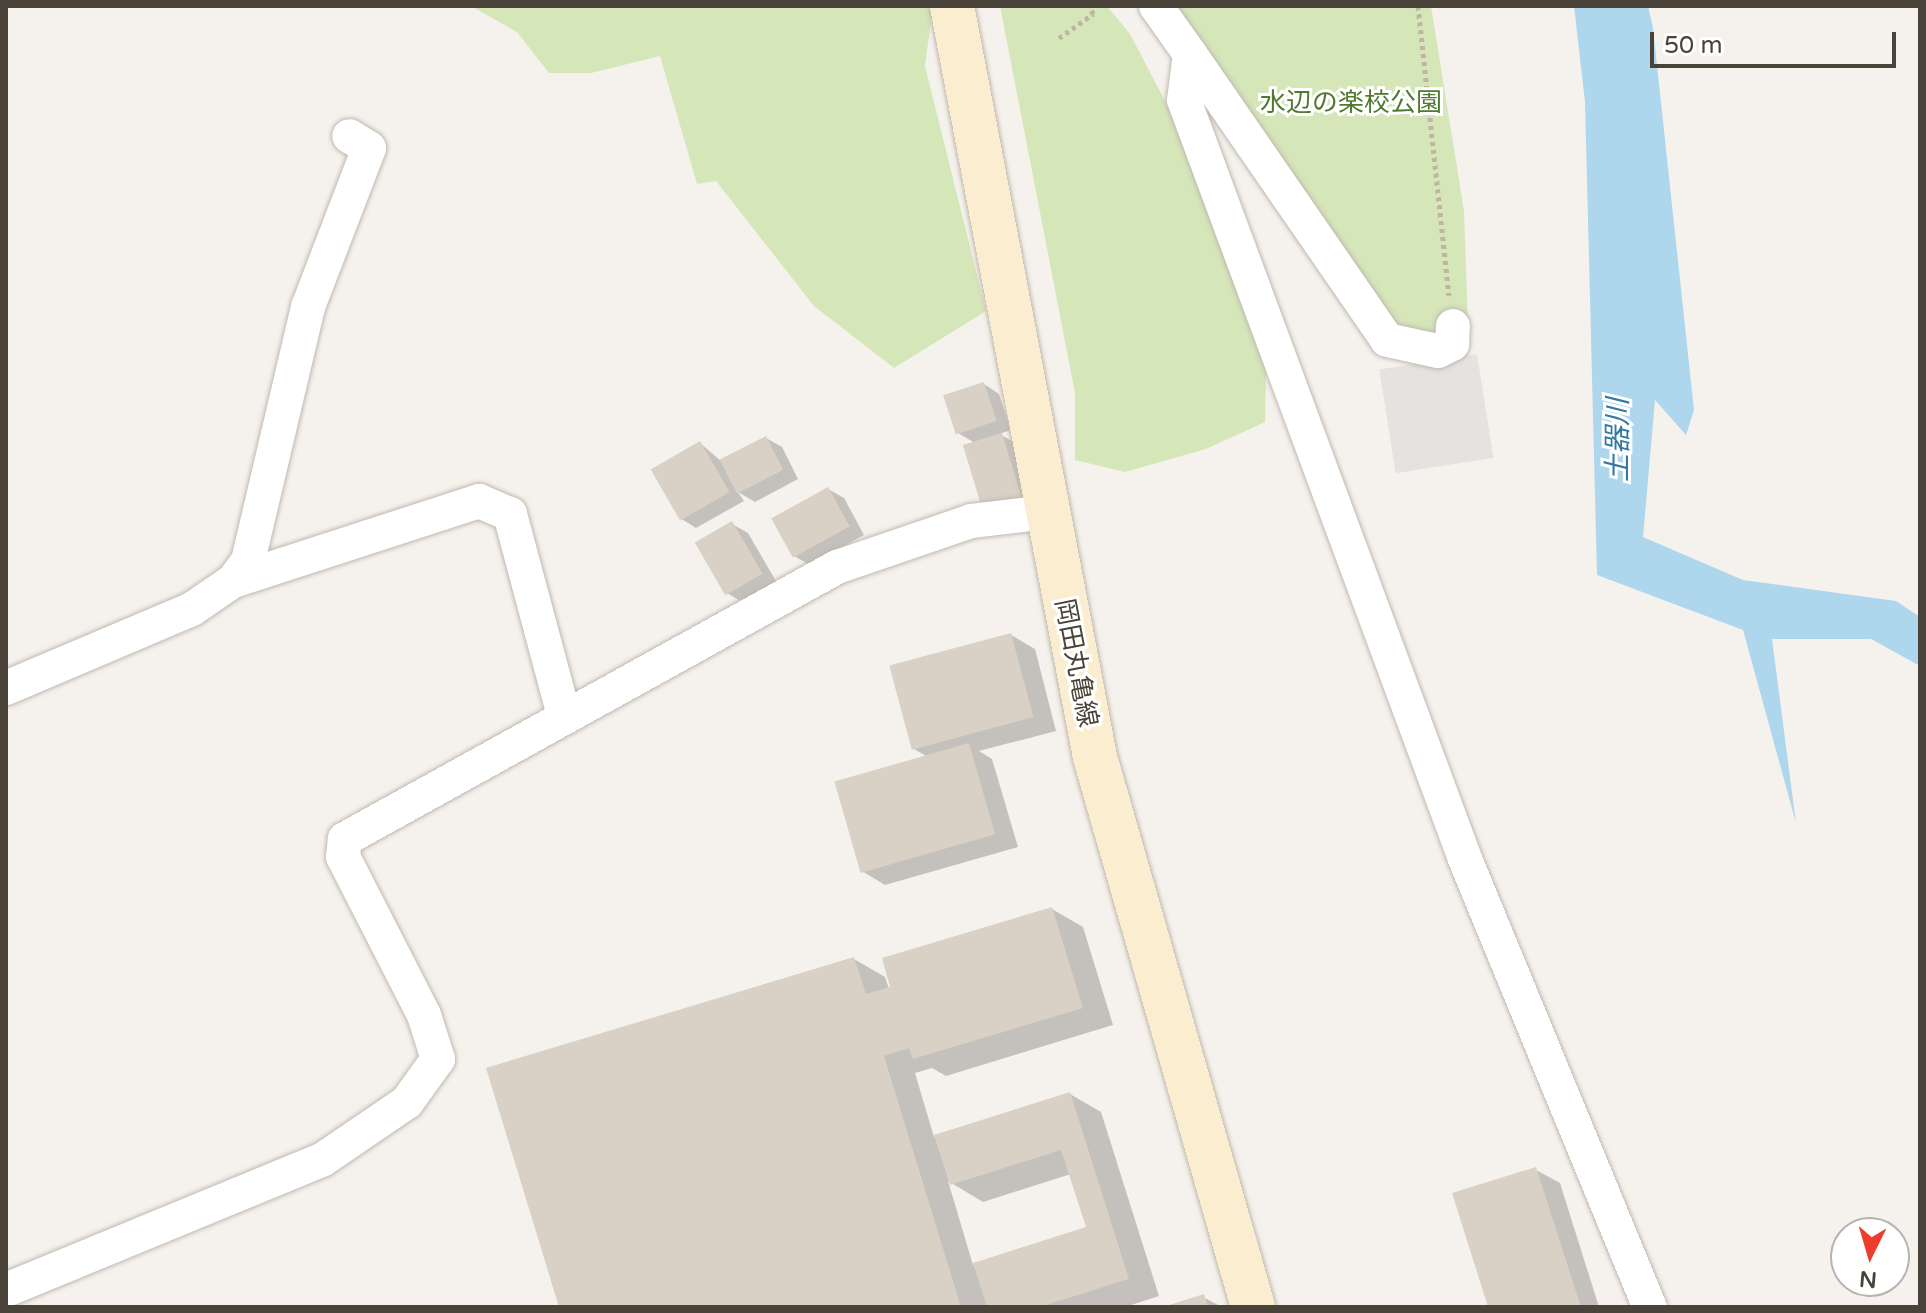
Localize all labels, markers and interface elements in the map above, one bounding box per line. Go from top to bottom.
scale bar [1654,16,1900,66]
text: 50 m [1664,31,1722,60]
park label: 水辺の楽校公園 [1260,87,1442,119]
water label: 土器川 [1601,398,1635,482]
street label: 岡田丸亀線 [1048,596,1104,730]
north arrow [1830,1217,1910,1297]
text: N [1858,1265,1878,1293]

